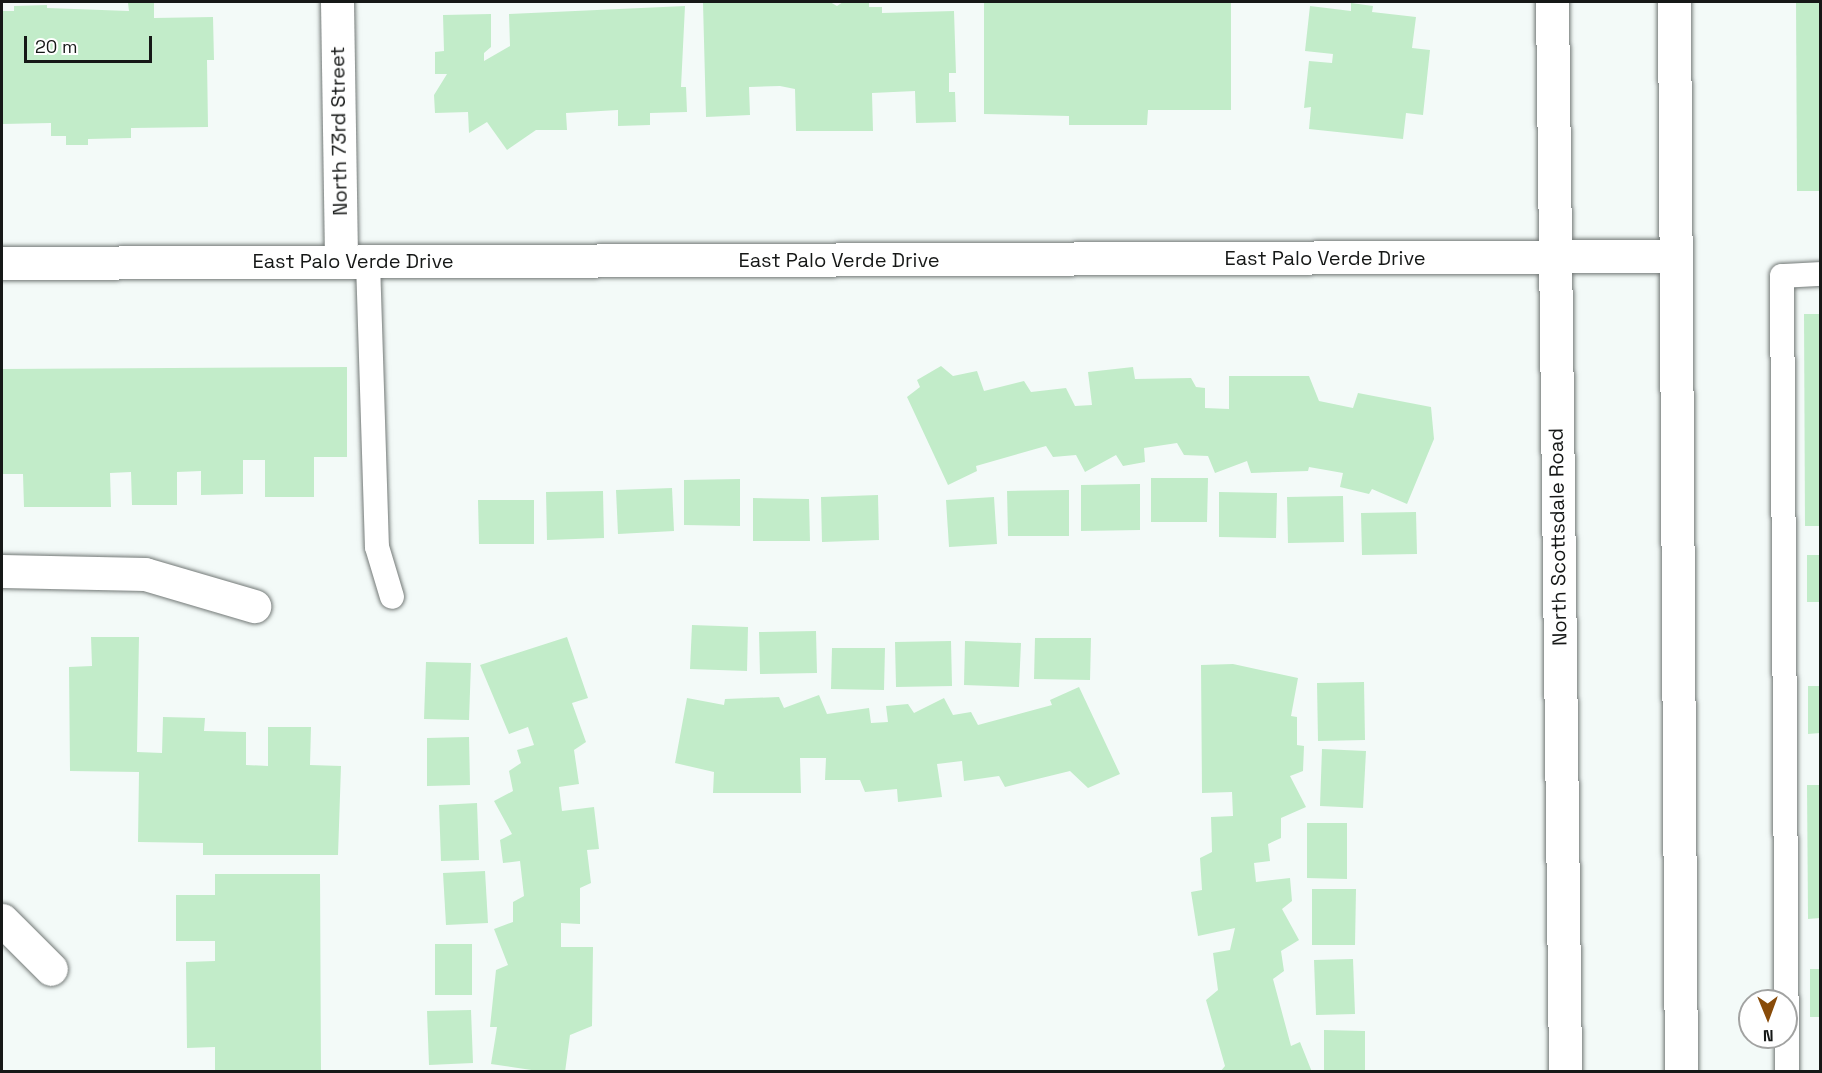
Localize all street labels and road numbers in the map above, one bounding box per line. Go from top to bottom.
street label: North 73rd Street [326,46,352,216]
street label: East Palo Verde Drive [1224,246,1426,270]
street label: East Palo Verde Drive [738,248,940,272]
street label: East Palo Verde Drive [252,249,454,273]
street label: North Scottsdale Road [1544,428,1572,646]

